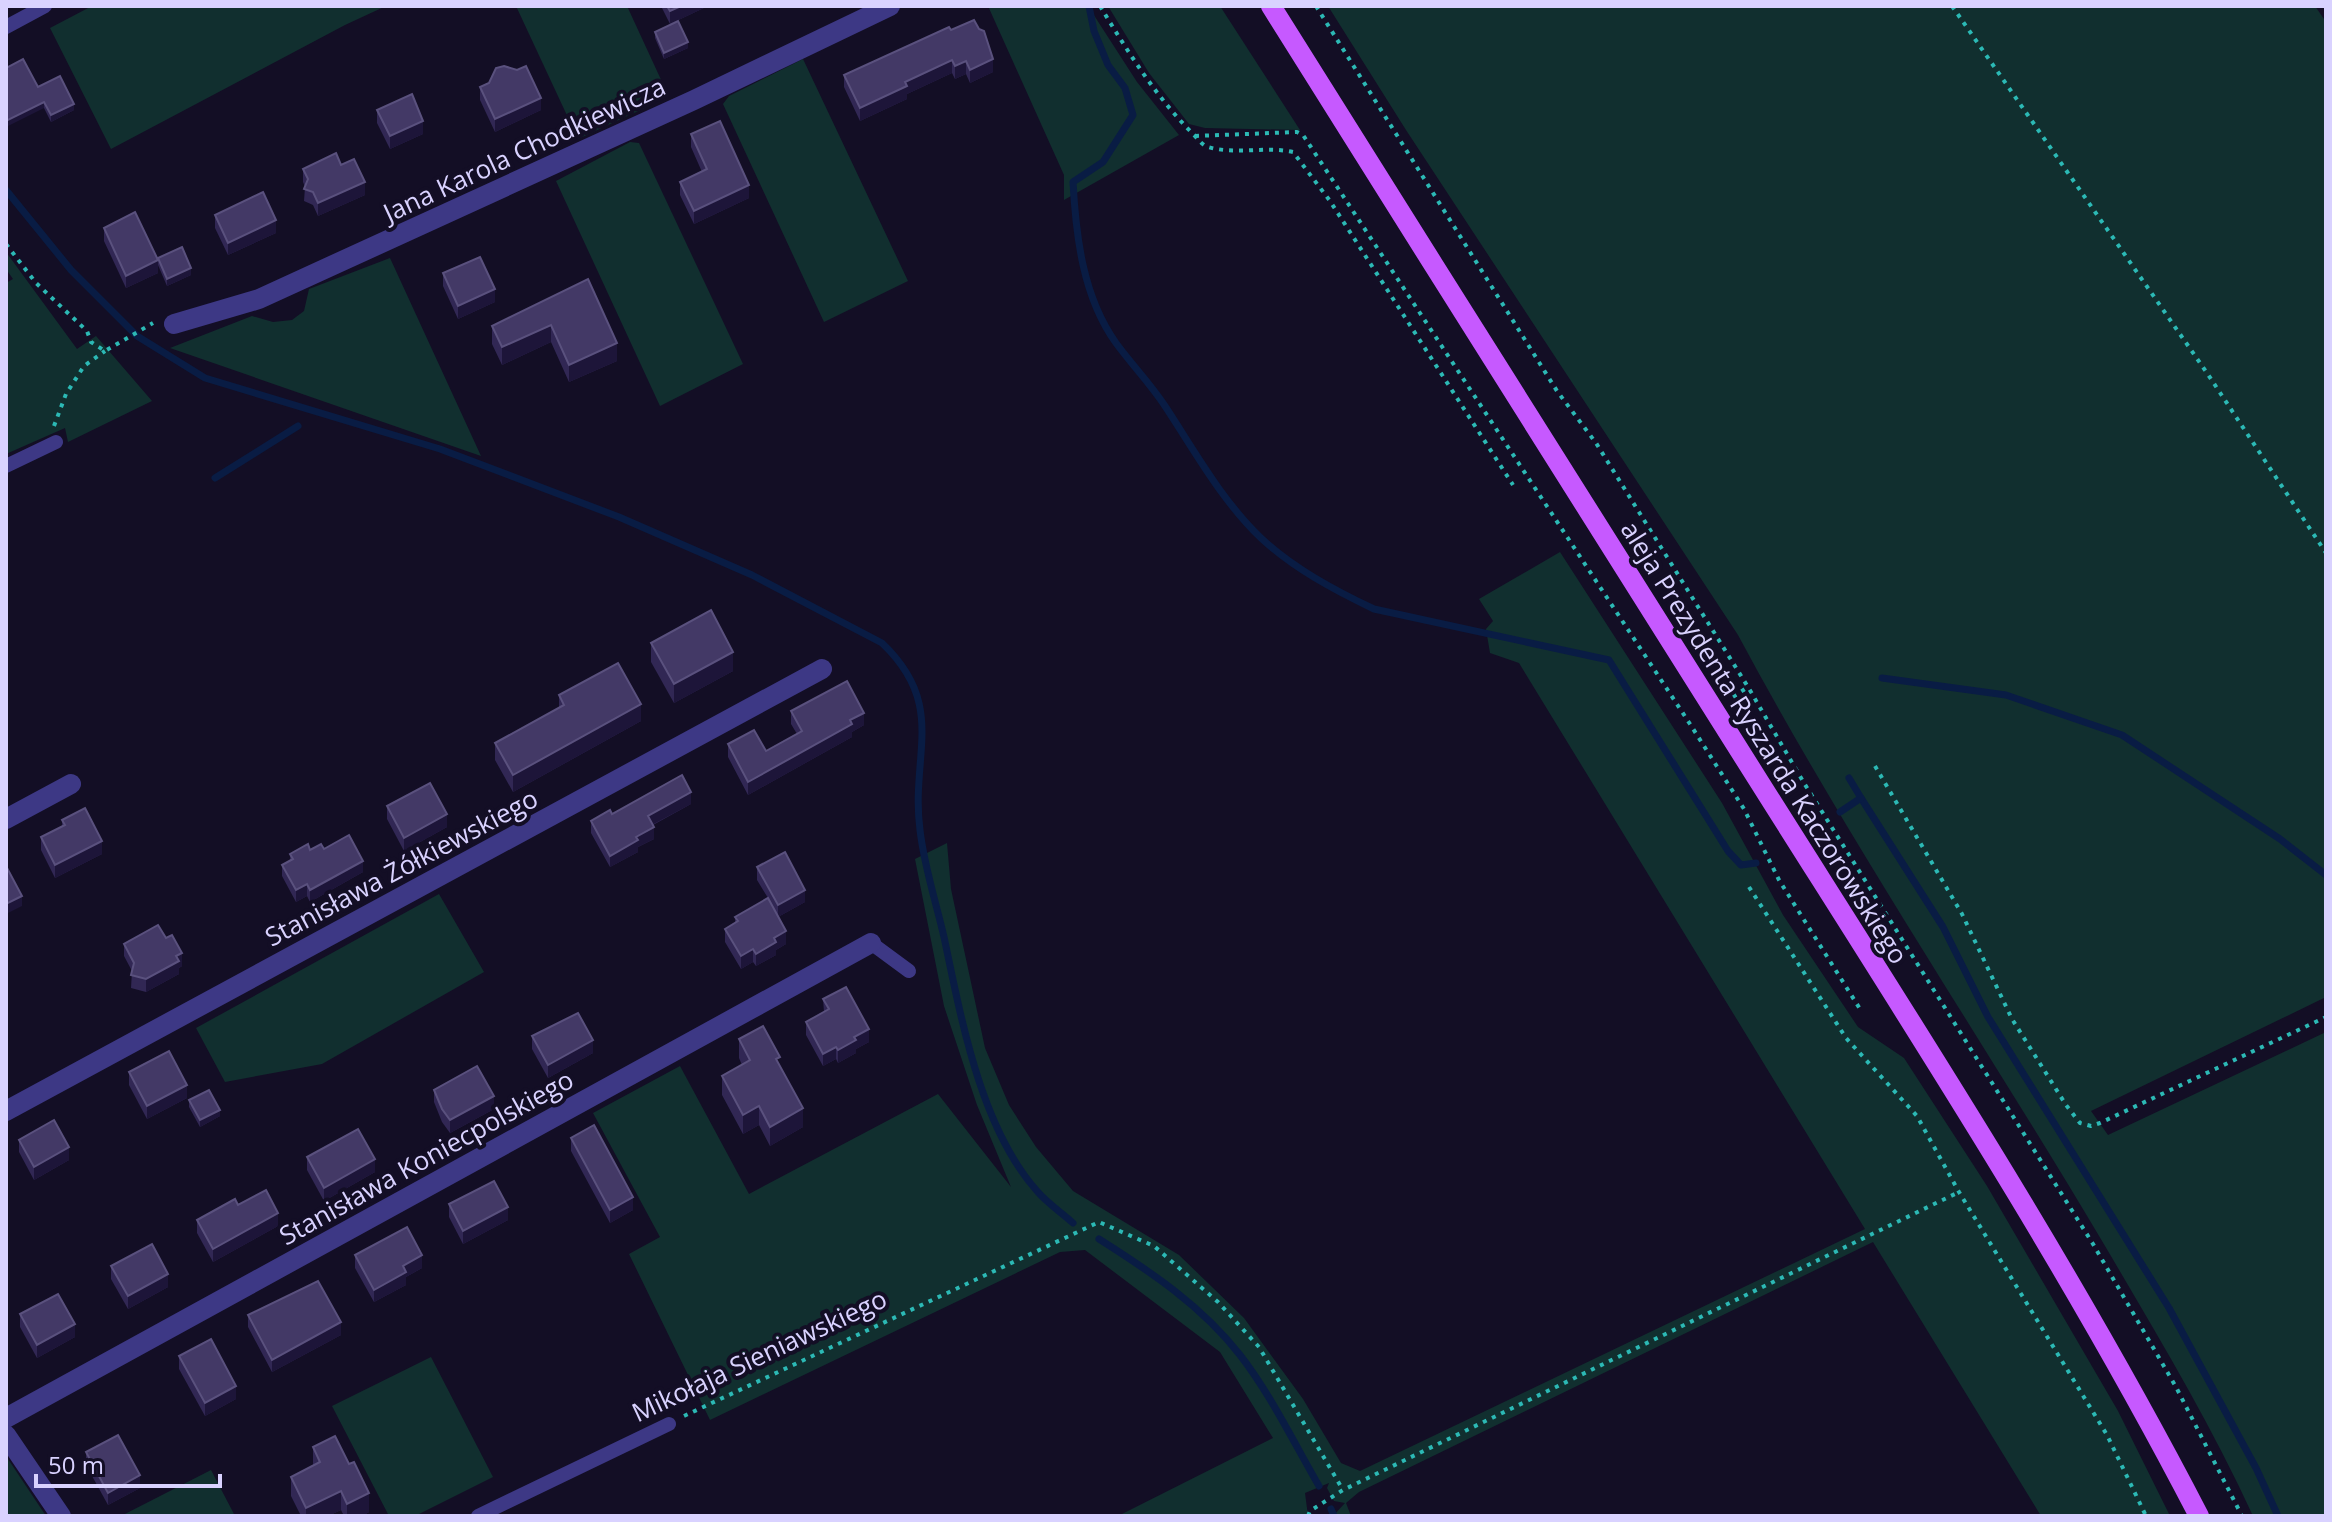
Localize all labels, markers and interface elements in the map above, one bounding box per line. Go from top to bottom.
street label: Jana Karola Chodkiewicza [374,68,671,232]
street label: aleja Prezydenta Ryszarda Kaczorowskiego [1613,514,1917,970]
street label: Stanisława Żółkiewskiego [258,780,544,954]
street label: Stanisława Koniecpolskiego [272,1061,580,1253]
street label: Mikołaja Sieniawskiego [626,1280,892,1430]
scale bar [36,1438,220,1488]
text: 50 m [48,1448,104,1481]

